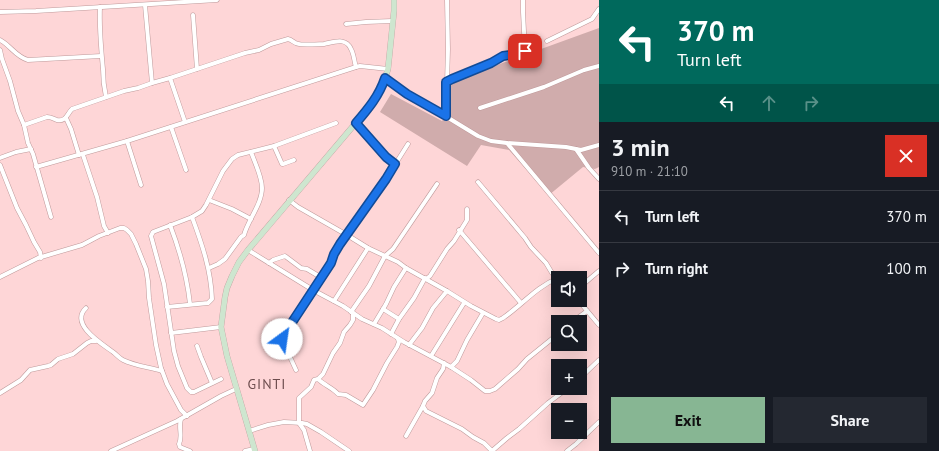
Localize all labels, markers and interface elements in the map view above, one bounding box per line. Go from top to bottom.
text: 370 m [677,12,754,49]
icon: left [611,16,663,68]
pin [508,34,542,68]
icon: arrive [514,40,536,62]
text: Turn left [677,48,742,71]
icon: left [716,92,738,114]
icon: ahead [758,92,780,114]
icon: right [800,92,822,114]
text: 3 min [611,132,670,163]
button: close [885,135,927,177]
text: 910 m · 21:10 [611,163,688,180]
icon: left [611,206,633,228]
text: Turn left [645,207,699,226]
text: 370 m [886,207,927,226]
icon: right [611,258,633,280]
text: Turn right [645,259,708,278]
text: 100 m [886,259,927,278]
map controls [551,271,587,439]
button: sound [551,271,587,307]
button: search [551,315,587,351]
position arrow [261,318,303,360]
button: + [551,359,587,395]
district label: GINTI [248,375,286,393]
button: Exit [611,397,765,443]
button: Share [773,397,927,443]
button: − [551,403,587,439]

